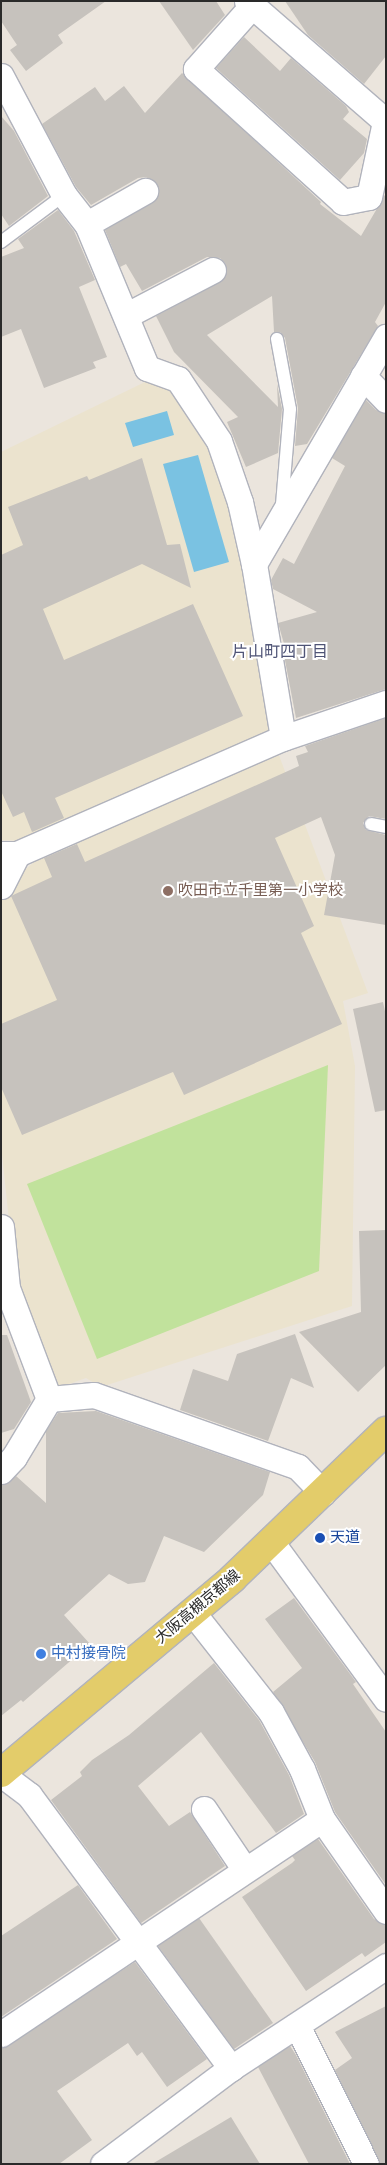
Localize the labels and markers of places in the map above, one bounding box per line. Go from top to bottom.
place label: 吹田市立千里第一小学校 [178,882,343,900]
marker: 吹田市立千里第一小学校 [162,885,174,897]
place label: 天道 [330,1529,360,1547]
marker: 天道 [314,1532,326,1544]
place label: 中村接骨院 [51,1645,126,1663]
marker: 中村接骨院 [35,1648,47,1660]

